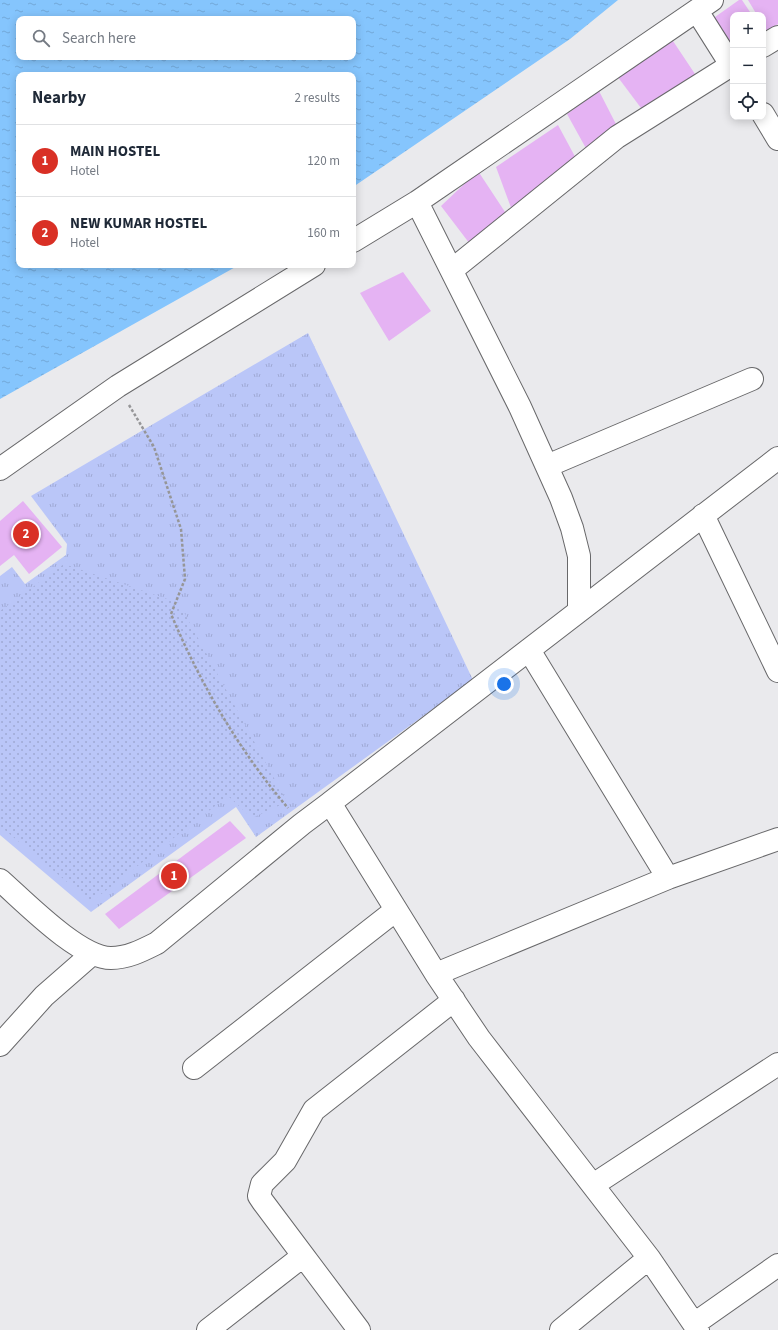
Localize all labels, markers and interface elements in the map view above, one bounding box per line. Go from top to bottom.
map controls [730,12,766,120]
button: + [730,12,766,48]
search box [16,16,356,60]
icon: search [30,27,52,49]
text: Search here [62,28,136,49]
button: − [730,48,766,84]
button: locate [730,84,766,120]
text: Nearby [32,86,86,110]
text: 2 results [295,89,340,107]
text: MAIN HOSTEL [70,141,160,162]
text: 1 [42,152,48,170]
text: 120 m [307,152,340,170]
text: Hotel [70,162,99,180]
text: NEW KUMAR HOSTEL [70,213,207,234]
text: 2 [42,224,48,242]
text: 160 m [307,224,340,242]
text: Hotel [70,234,99,252]
pin: 2 [13,519,39,549]
your location [494,674,514,694]
pin: 1 [161,861,187,891]

